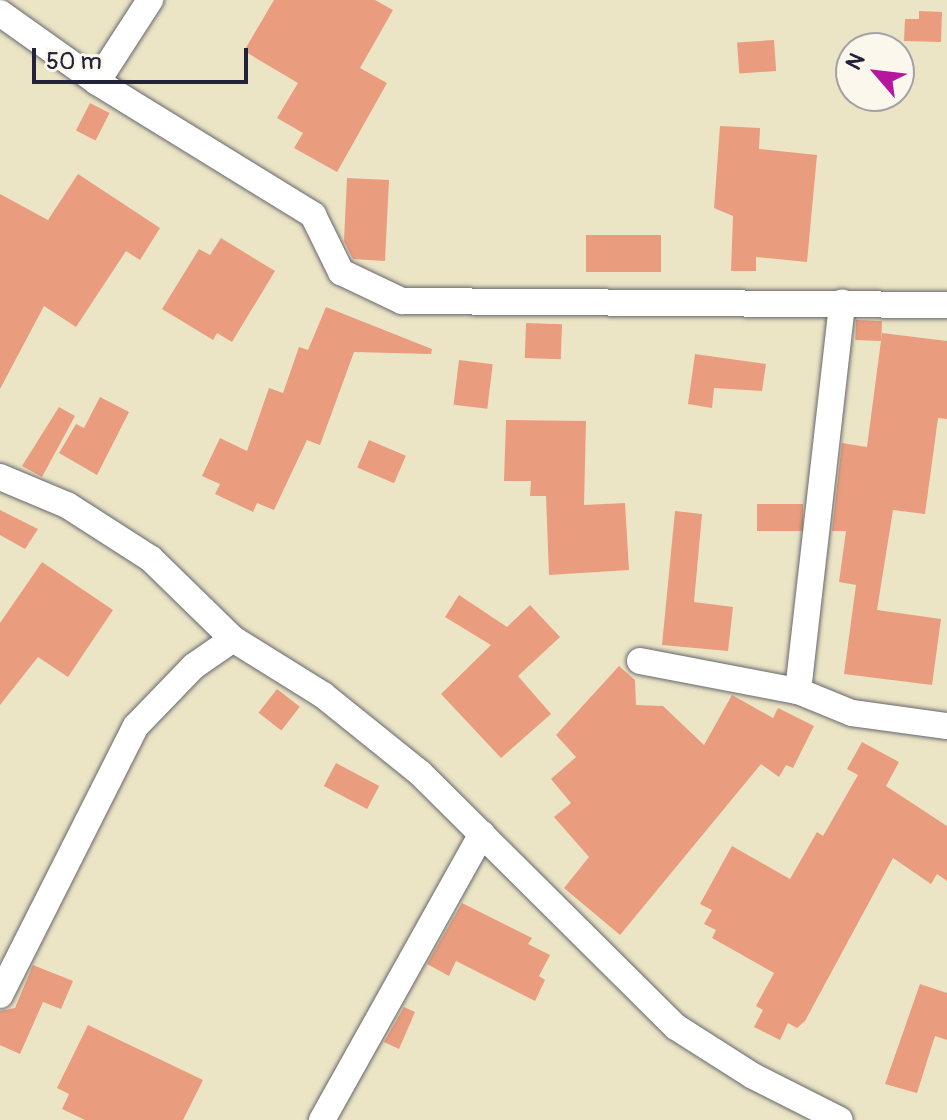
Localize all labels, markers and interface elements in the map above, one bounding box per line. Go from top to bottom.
scale bar [36,32,252,82]
north arrow [835,32,915,112]
text: 50 m [46,47,102,76]
text: N [840,49,871,75]

